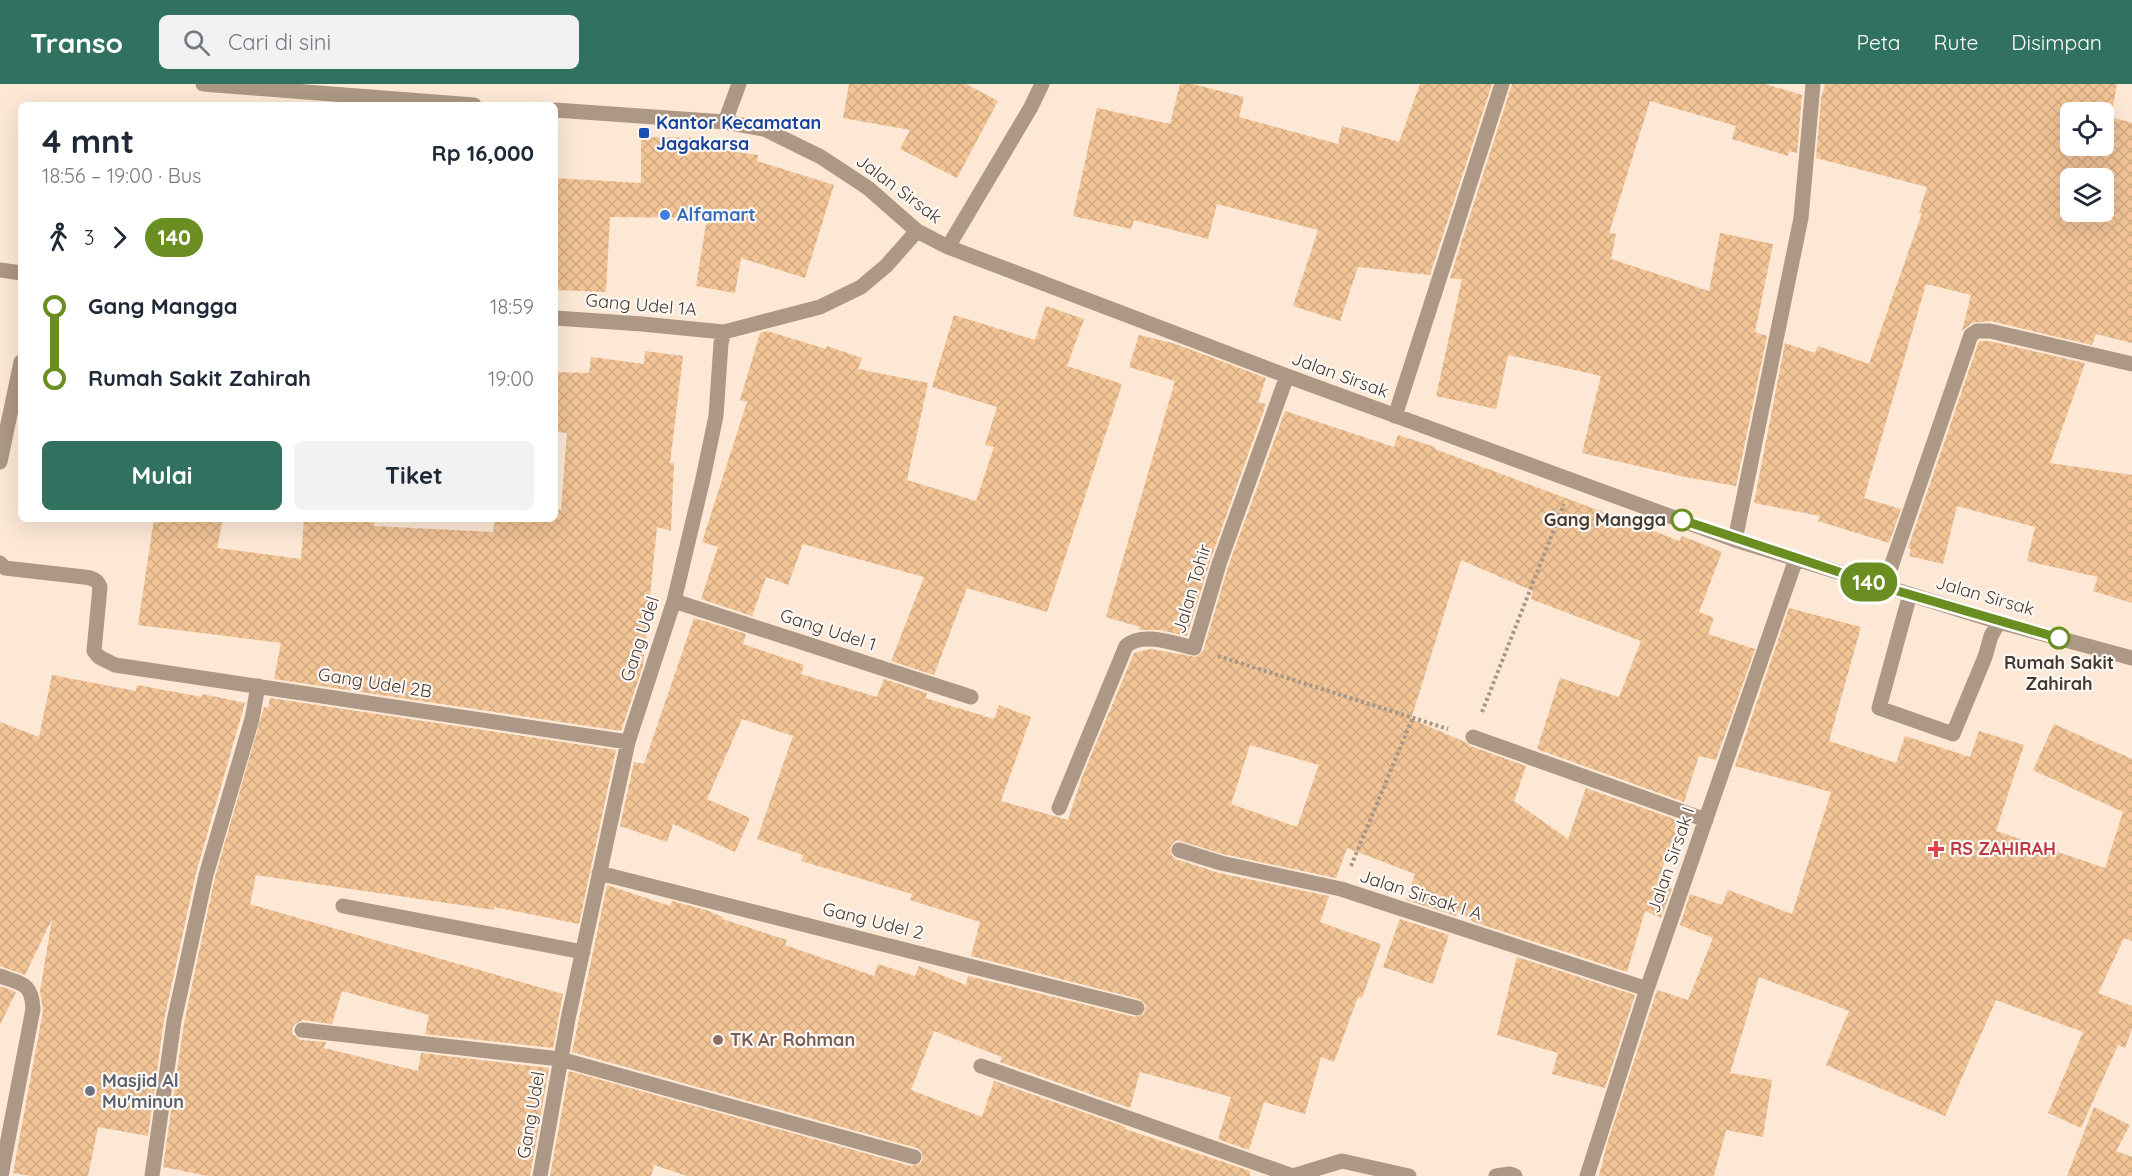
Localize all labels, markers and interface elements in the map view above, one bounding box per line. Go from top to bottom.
search box [159,15,579,69]
text: Transo [30,25,123,60]
icon: search [180,26,213,59]
text: Cari di sini [228,28,331,56]
text: Peta [1857,29,1901,55]
text: Rute [1934,29,1978,55]
text: Disimpan [2011,29,2102,55]
map controls [2060,102,2114,222]
button: locate [2060,102,2114,156]
place label: Kantor Kecamatan Jagakarsa [656,111,821,155]
text: 4 mnt [42,120,134,161]
marker: Kantor Kecamatan Jagakarsa [637,126,651,140]
text: Rp 16,000 [432,139,534,167]
street label: Jalan Sirsak [852,149,947,228]
text: 18:56 – 19:00 · Bus [42,163,201,188]
button: layers [2060,168,2114,222]
place label: Alfamart [677,203,756,226]
marker: Alfamart [658,208,672,222]
icon: walk [42,221,75,254]
icon: forward [103,221,136,254]
text: 140 [157,224,191,250]
text: 3 [84,225,94,250]
street label: Gang Udel 1A [585,288,698,321]
text: Gang Mangga [88,292,237,320]
text: 18:59 [490,294,534,319]
street label: Jalan Sirsak [1289,346,1392,403]
text: Rumah Sakit Zahirah [88,364,311,392]
text: 19:00 [488,366,534,391]
button: Mulai [42,441,282,510]
button: Tiket [294,441,534,510]
place label: Gang Mangga [1544,508,1666,531]
marker: Gang Mangga [1671,509,1693,531]
street label: Jalan Tohir [1167,541,1216,636]
line badge: 140 [1834,562,1904,602]
text: 140 [1852,569,1886,595]
street label: Jalan Sirsak [1933,570,2037,621]
street label: Gang Udel [615,593,664,684]
street label: Gang Udel 1 [777,603,879,656]
marker: Rumah Sakit Zahirah [2048,627,2070,649]
place label: Rumah Sakit Zahirah [2004,651,2114,695]
street label: Gang Udel 2B [317,662,434,703]
street label: Jalan Sirsak I [1642,804,1699,916]
place label: RS ZAHIRAH [1950,837,2056,860]
marker: RS ZAHIRAH [1927,840,1945,858]
street label: Jalan Sirsak I A [1357,864,1486,925]
street label: Gang Udel 2 [820,897,926,944]
place label: TK Ar Rohman [730,1028,855,1051]
marker: TK Ar Rohman [711,1033,725,1047]
place label: Masjid Al Mu'minun [102,1069,184,1113]
street label: Gang Udel [512,1069,549,1160]
marker: Masjid Al Mu'minun [83,1084,97,1098]

